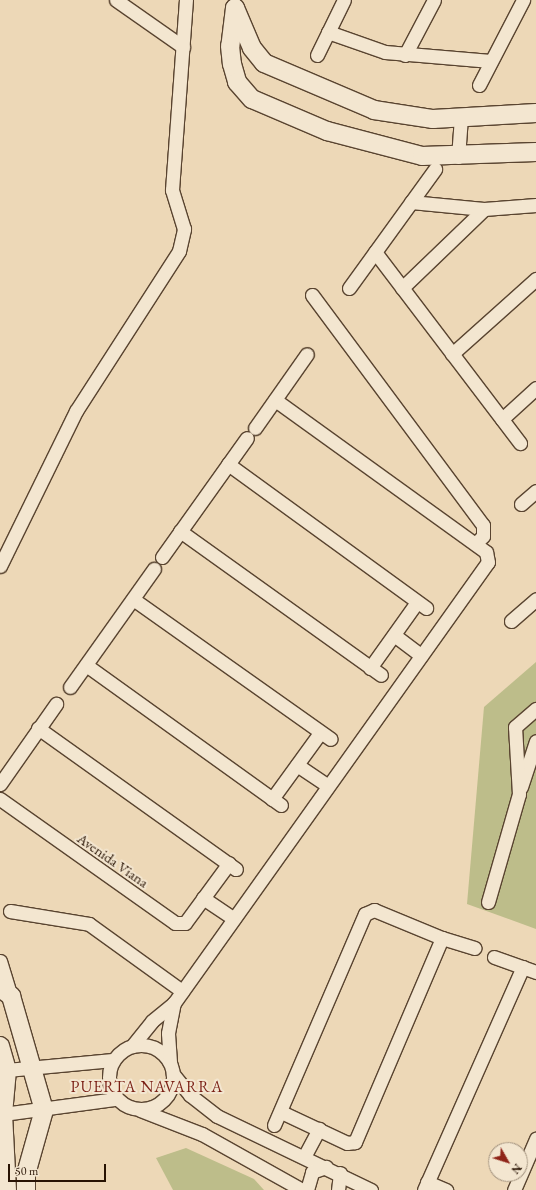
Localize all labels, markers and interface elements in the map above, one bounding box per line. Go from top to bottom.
street label: Avenida Viana [74,829,152,891]
district label: PUERTA NAVARRA [71,1077,223,1097]
north arrow [488,1142,528,1182]
scale bar [10,1156,108,1182]
text: N [508,1161,525,1177]
text: 50 m [15,1163,38,1179]

